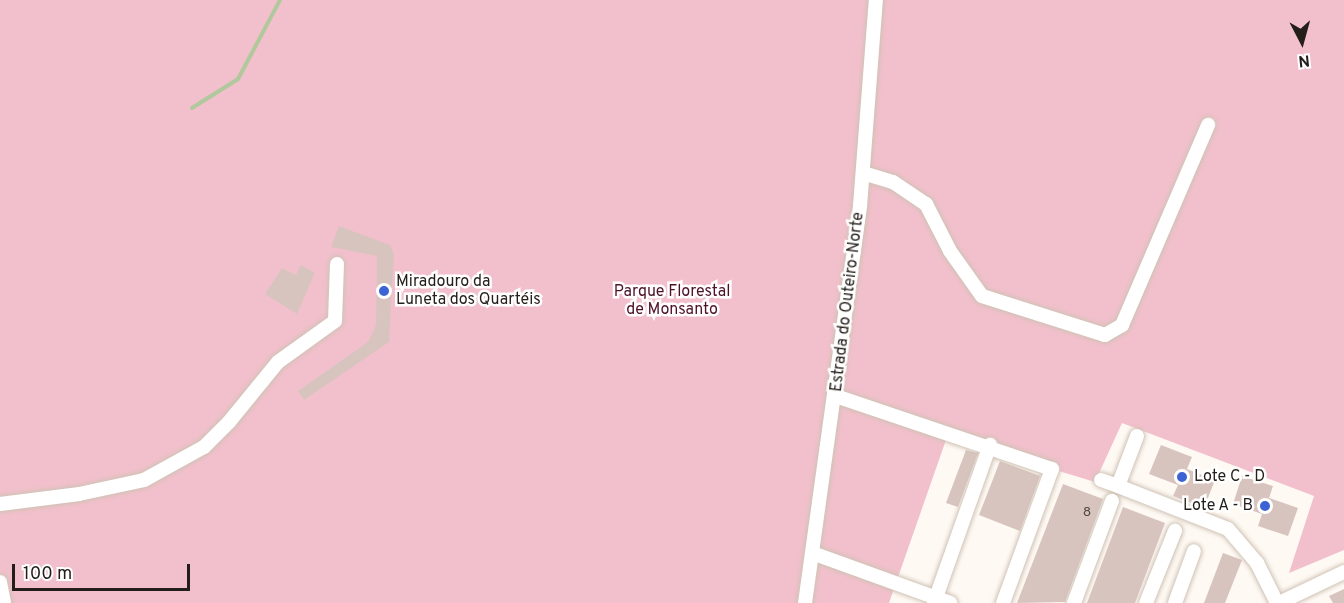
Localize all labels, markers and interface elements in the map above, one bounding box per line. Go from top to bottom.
north arrow [1272,12,1332,72]
text: N [1297,49,1311,70]
street label: Estrada do Outeiro-Norte [827,211,869,393]
place label: Miradouro da Luneta dos Quartéis [396,272,541,310]
park label: Parque Florestal de Monsanto [614,282,730,320]
marker: Miradouro da Luneta dos Quartéis [377,284,391,298]
place label: Lote C - D [1194,467,1265,487]
marker: Lote C - D [1175,470,1189,484]
place label: Lote A - B [1182,496,1253,516]
marker: Lote A - B [1258,499,1272,513]
house number: 8 [1083,505,1091,521]
scale bar [15,552,194,590]
text: 100 m [23,563,72,586]

